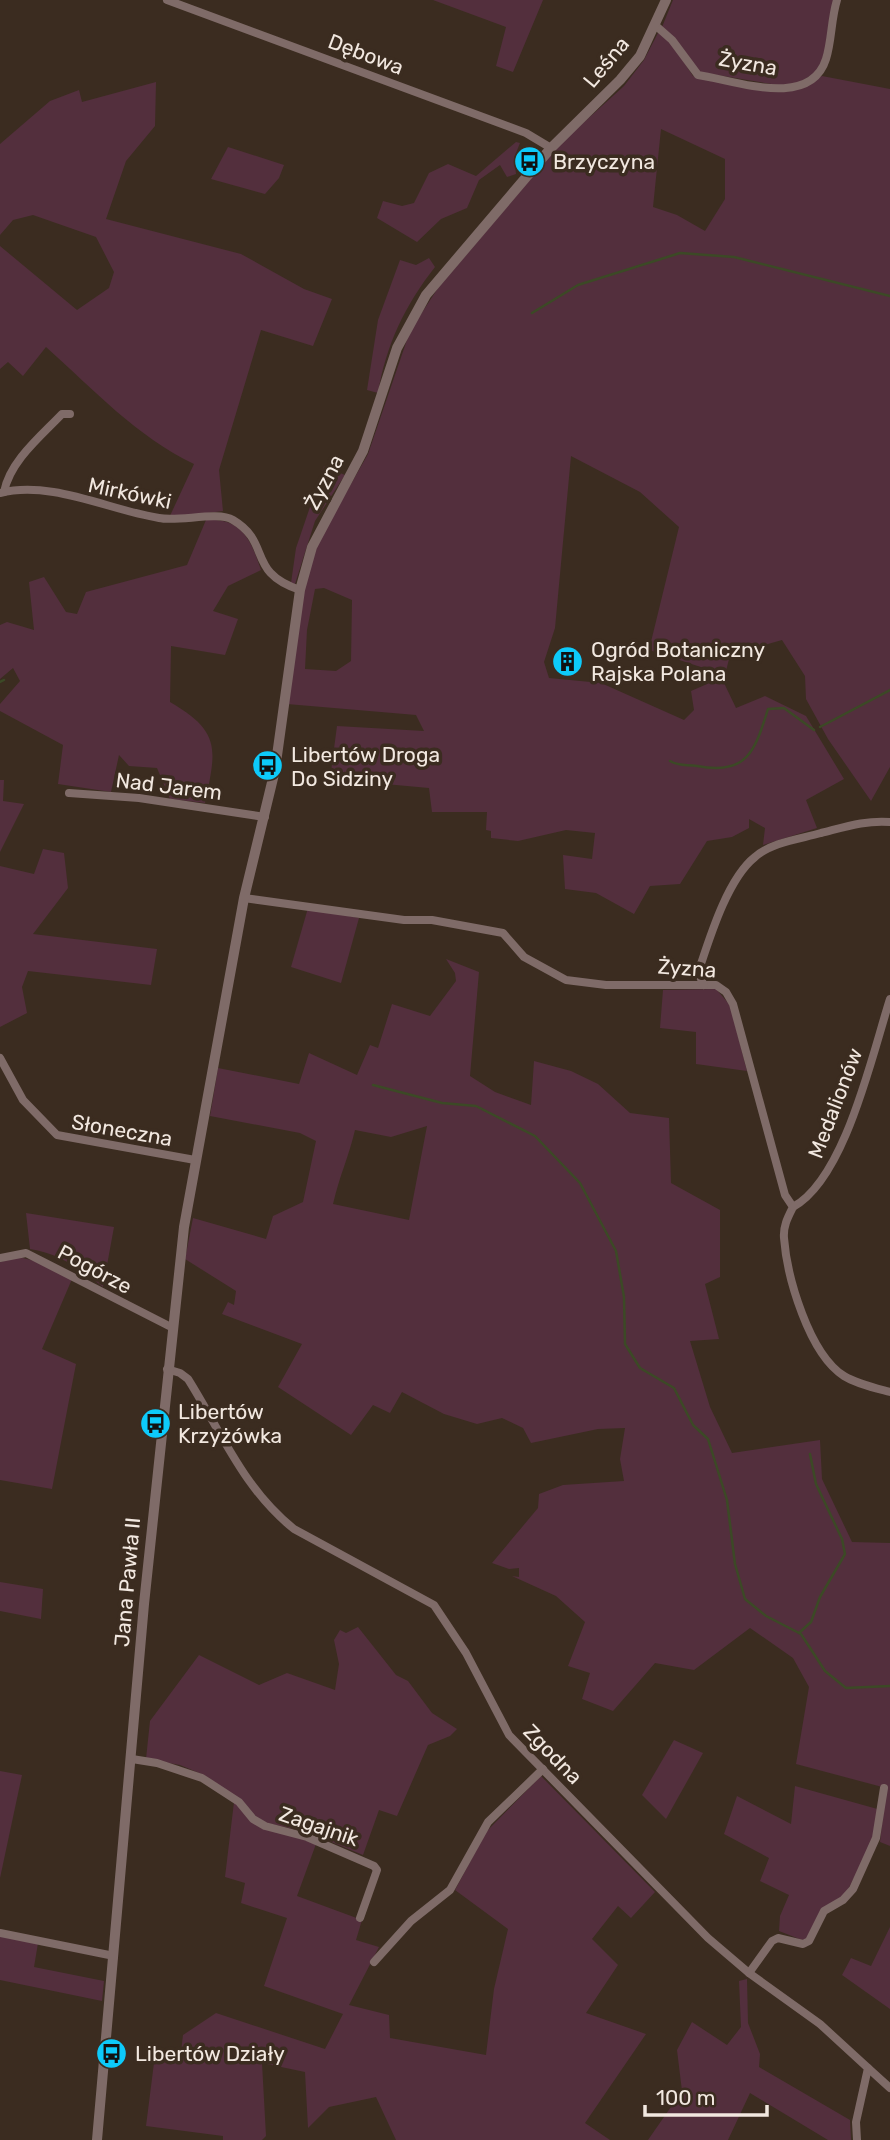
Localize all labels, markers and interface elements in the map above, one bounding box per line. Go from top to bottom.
street label: Dębowa [325,28,407,80]
street label: Leśna [578,32,634,92]
street label: Żyzna [717,46,779,80]
bus stop icon: Brzyczyna [513,144,547,178]
place label: Brzyczyna [553,149,655,174]
street label: Żyzna [299,450,349,514]
street label: Mirkówki [86,472,174,514]
place label: Ogród Botaniczny Rajska Polana [591,637,765,686]
building icon: Ogród Botaniczny Rajska Polana [551,644,585,678]
place label: Libertów Droga Do Sidziny [291,742,440,791]
bus stop icon: Libertów Droga Do Sidziny [251,749,285,783]
street label: Nad Jarem [114,767,224,805]
street label: Żyzna [657,953,717,983]
street label: Medalionów [803,1044,868,1162]
street label: Słoneczna [70,1109,174,1151]
street label: Pogórze [54,1239,136,1299]
place label: Libertów Krzyżówka [178,1399,282,1448]
bus stop icon: Libertów Krzyżówka [138,1406,172,1440]
street label: Jana Pawła II [109,1516,145,1648]
street label: Zgodna [518,1719,588,1789]
street label: Zagajnik [276,1801,362,1851]
bus stop icon: Libertów Działy [95,2036,129,2070]
place label: Libertów Działy [135,2041,285,2066]
scale bar [645,2074,768,2118]
text: 100 m [656,2085,715,2110]

